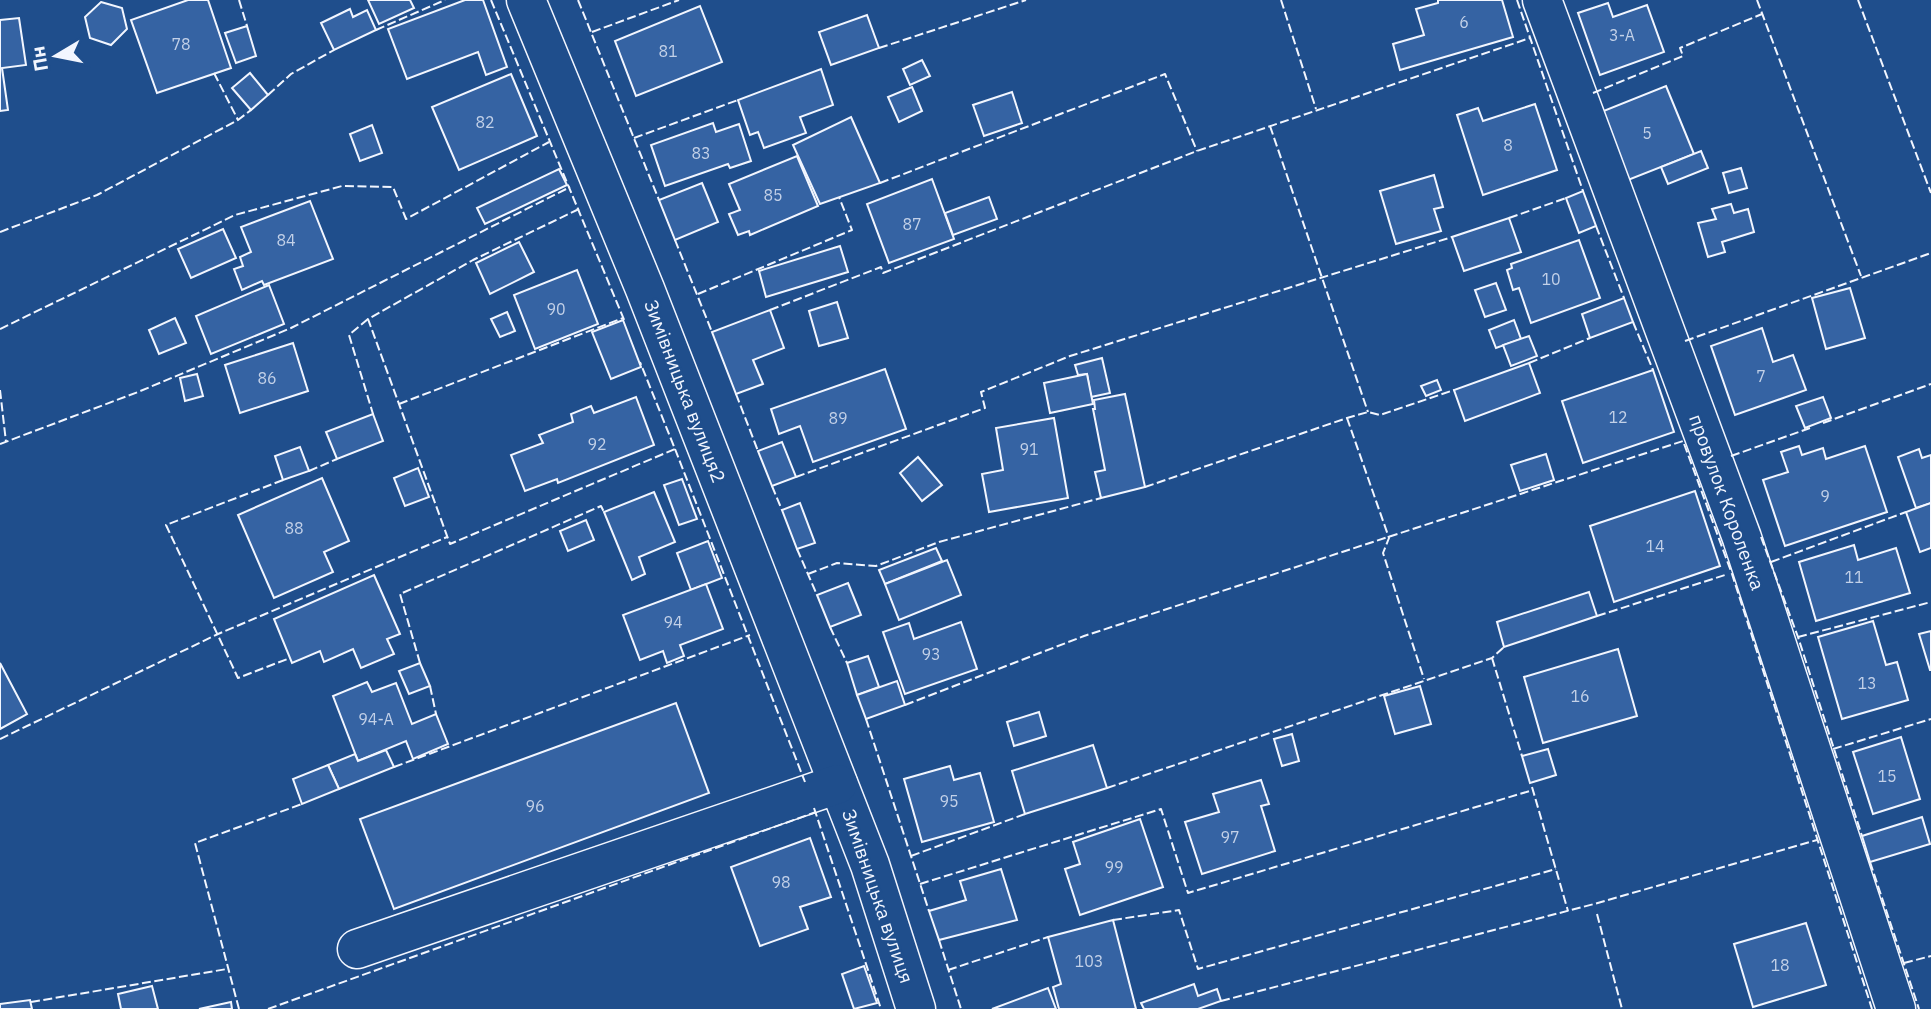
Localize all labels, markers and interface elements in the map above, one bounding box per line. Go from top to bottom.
house number: 6 [1459,12,1469,32]
north arrow [21,21,91,91]
house number: 3-А [1609,25,1635,45]
house number: 78 [171,34,191,54]
house number: 81 [658,41,678,61]
text: Пн [25,45,53,73]
house number: 82 [475,112,495,132]
house number: 5 [1642,123,1652,143]
house number: 8 [1503,135,1513,155]
house number: 83 [691,143,711,163]
house number: 85 [763,185,783,205]
house number: 87 [902,214,922,234]
house number: 84 [276,230,296,250]
house number: 10 [1541,269,1561,289]
street label: Зимівницька вулиця2 [639,296,731,486]
house number: 90 [546,299,566,319]
house number: 7 [1756,366,1766,386]
house number: 86 [257,368,277,388]
house number: 12 [1608,407,1628,427]
house number: 89 [828,408,848,428]
street label: провулок Короленка [1684,411,1770,593]
house number: 92 [587,434,607,454]
house number: 91 [1019,439,1039,459]
house number: 9 [1820,486,1830,506]
house number: 88 [284,518,304,538]
house number: 14 [1645,536,1665,556]
house number: 11 [1844,567,1864,587]
house number: 94 [663,612,683,632]
house number: 93 [921,644,941,664]
house number: 13 [1857,673,1877,693]
house number: 16 [1570,686,1590,706]
house number: 94-А [358,709,394,729]
house number: 15 [1877,766,1897,786]
house number: 95 [939,791,959,811]
house number: 96 [525,796,545,816]
street label: Зимівницька вулиця [837,806,919,986]
house number: 97 [1220,827,1240,847]
house number: 99 [1104,857,1124,877]
house number: 98 [771,872,791,892]
house number: 103 [1075,951,1103,971]
house number: 18 [1770,955,1790,975]

